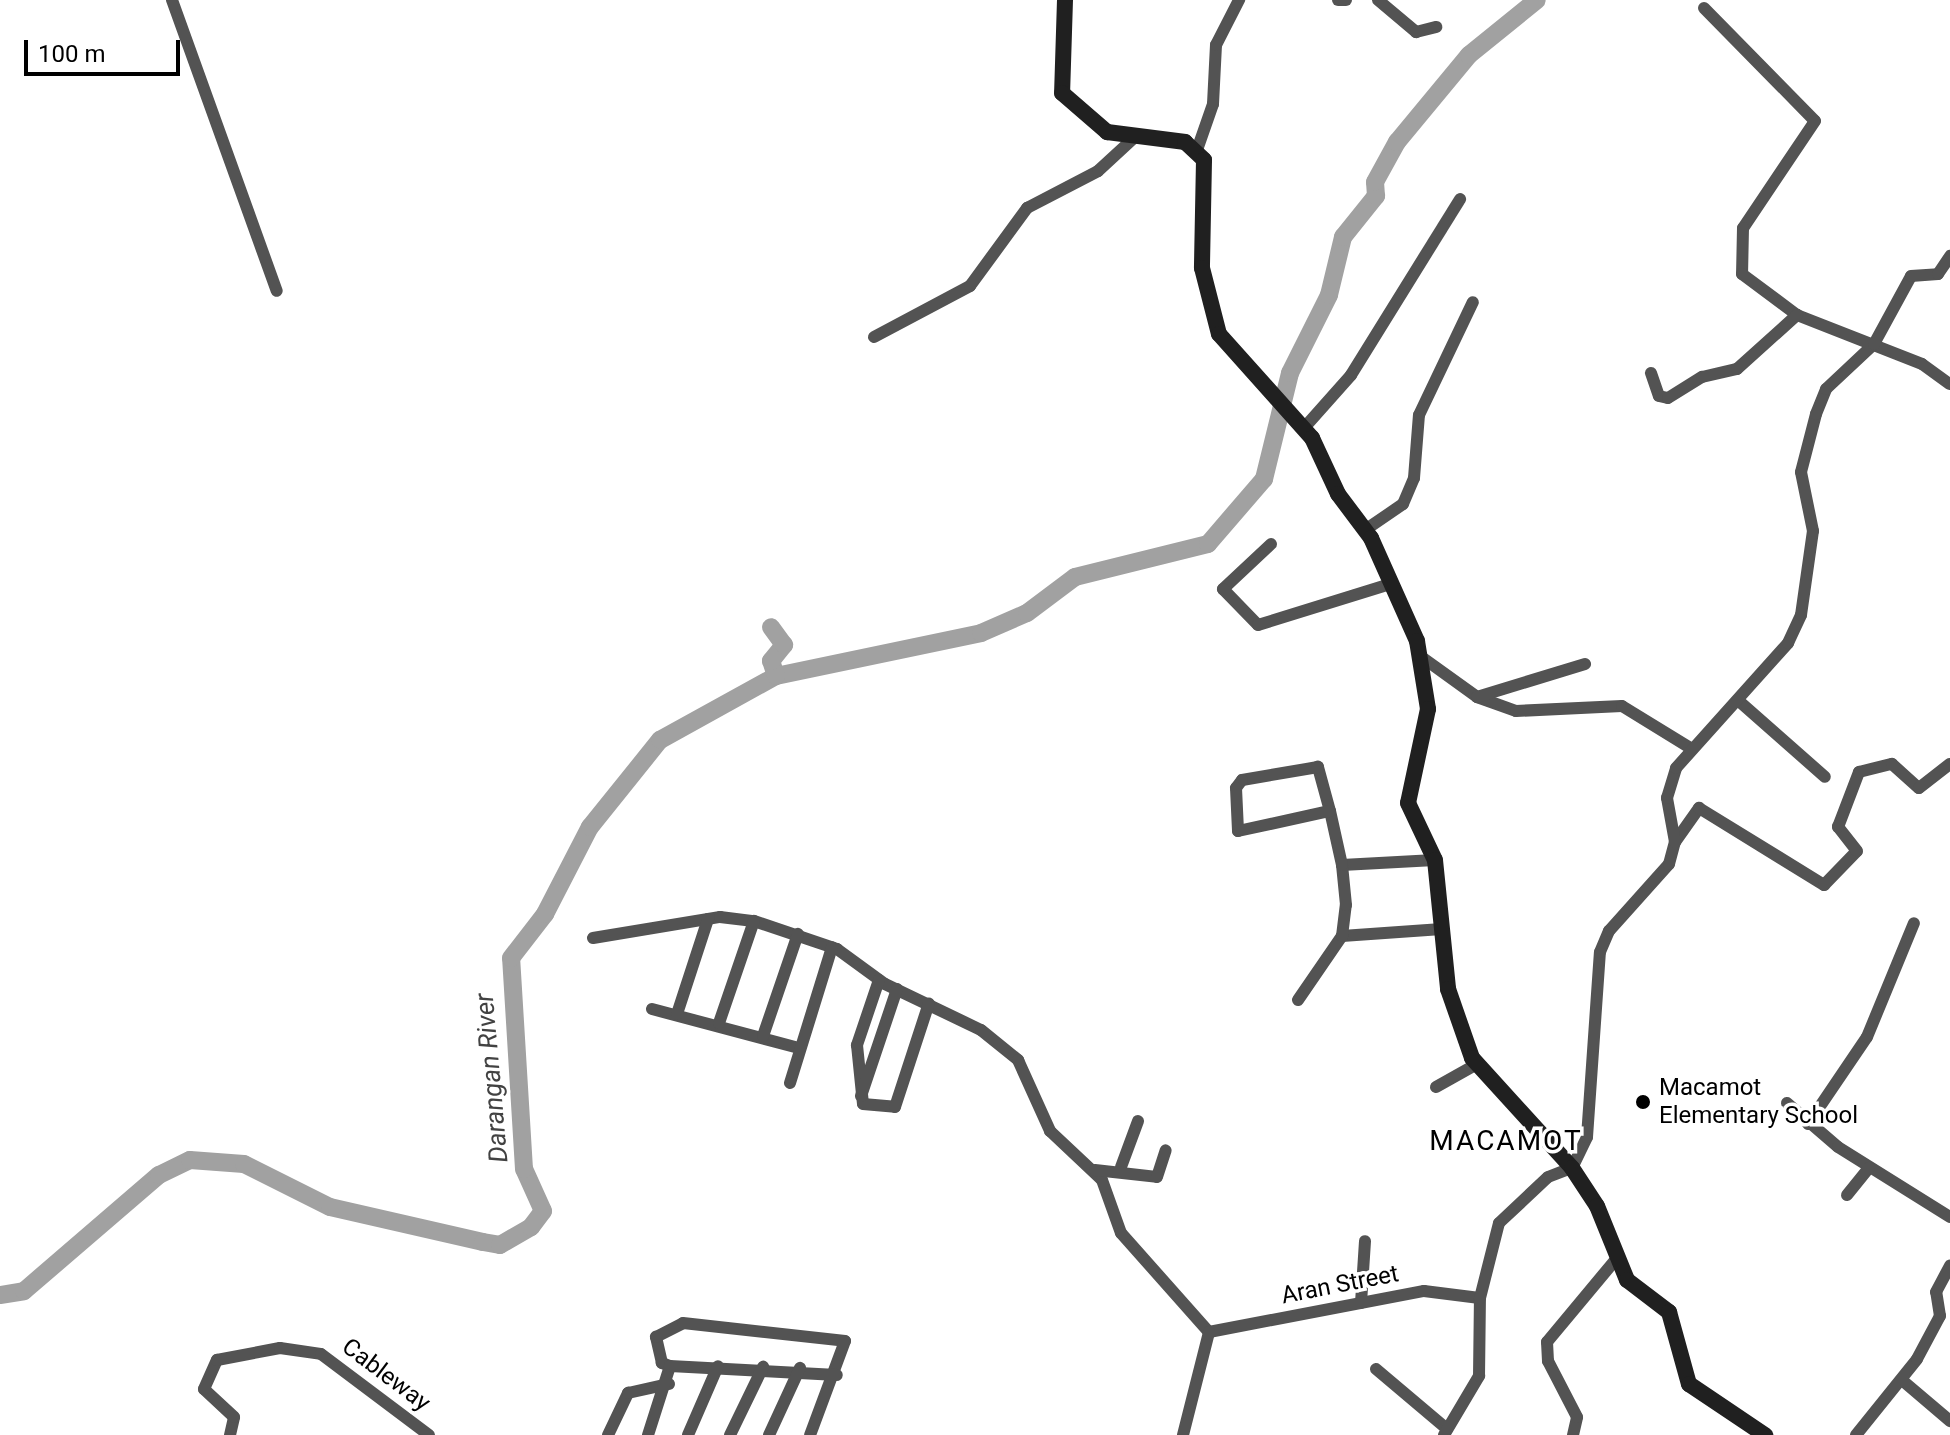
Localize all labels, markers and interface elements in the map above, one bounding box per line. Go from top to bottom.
scale bar [28,24,184,74]
text: 100 m [38,40,105,68]
water label: Darangan River [469,992,515,1164]
place label: Macamot Elementary School [1659,1074,1858,1130]
marker: Macamot Elementary School [1634,1093,1652,1111]
district label: MACAMOT [1429,1124,1583,1158]
street label: Aran Street [1279,1260,1401,1310]
street label: Cableway [336,1333,436,1417]

